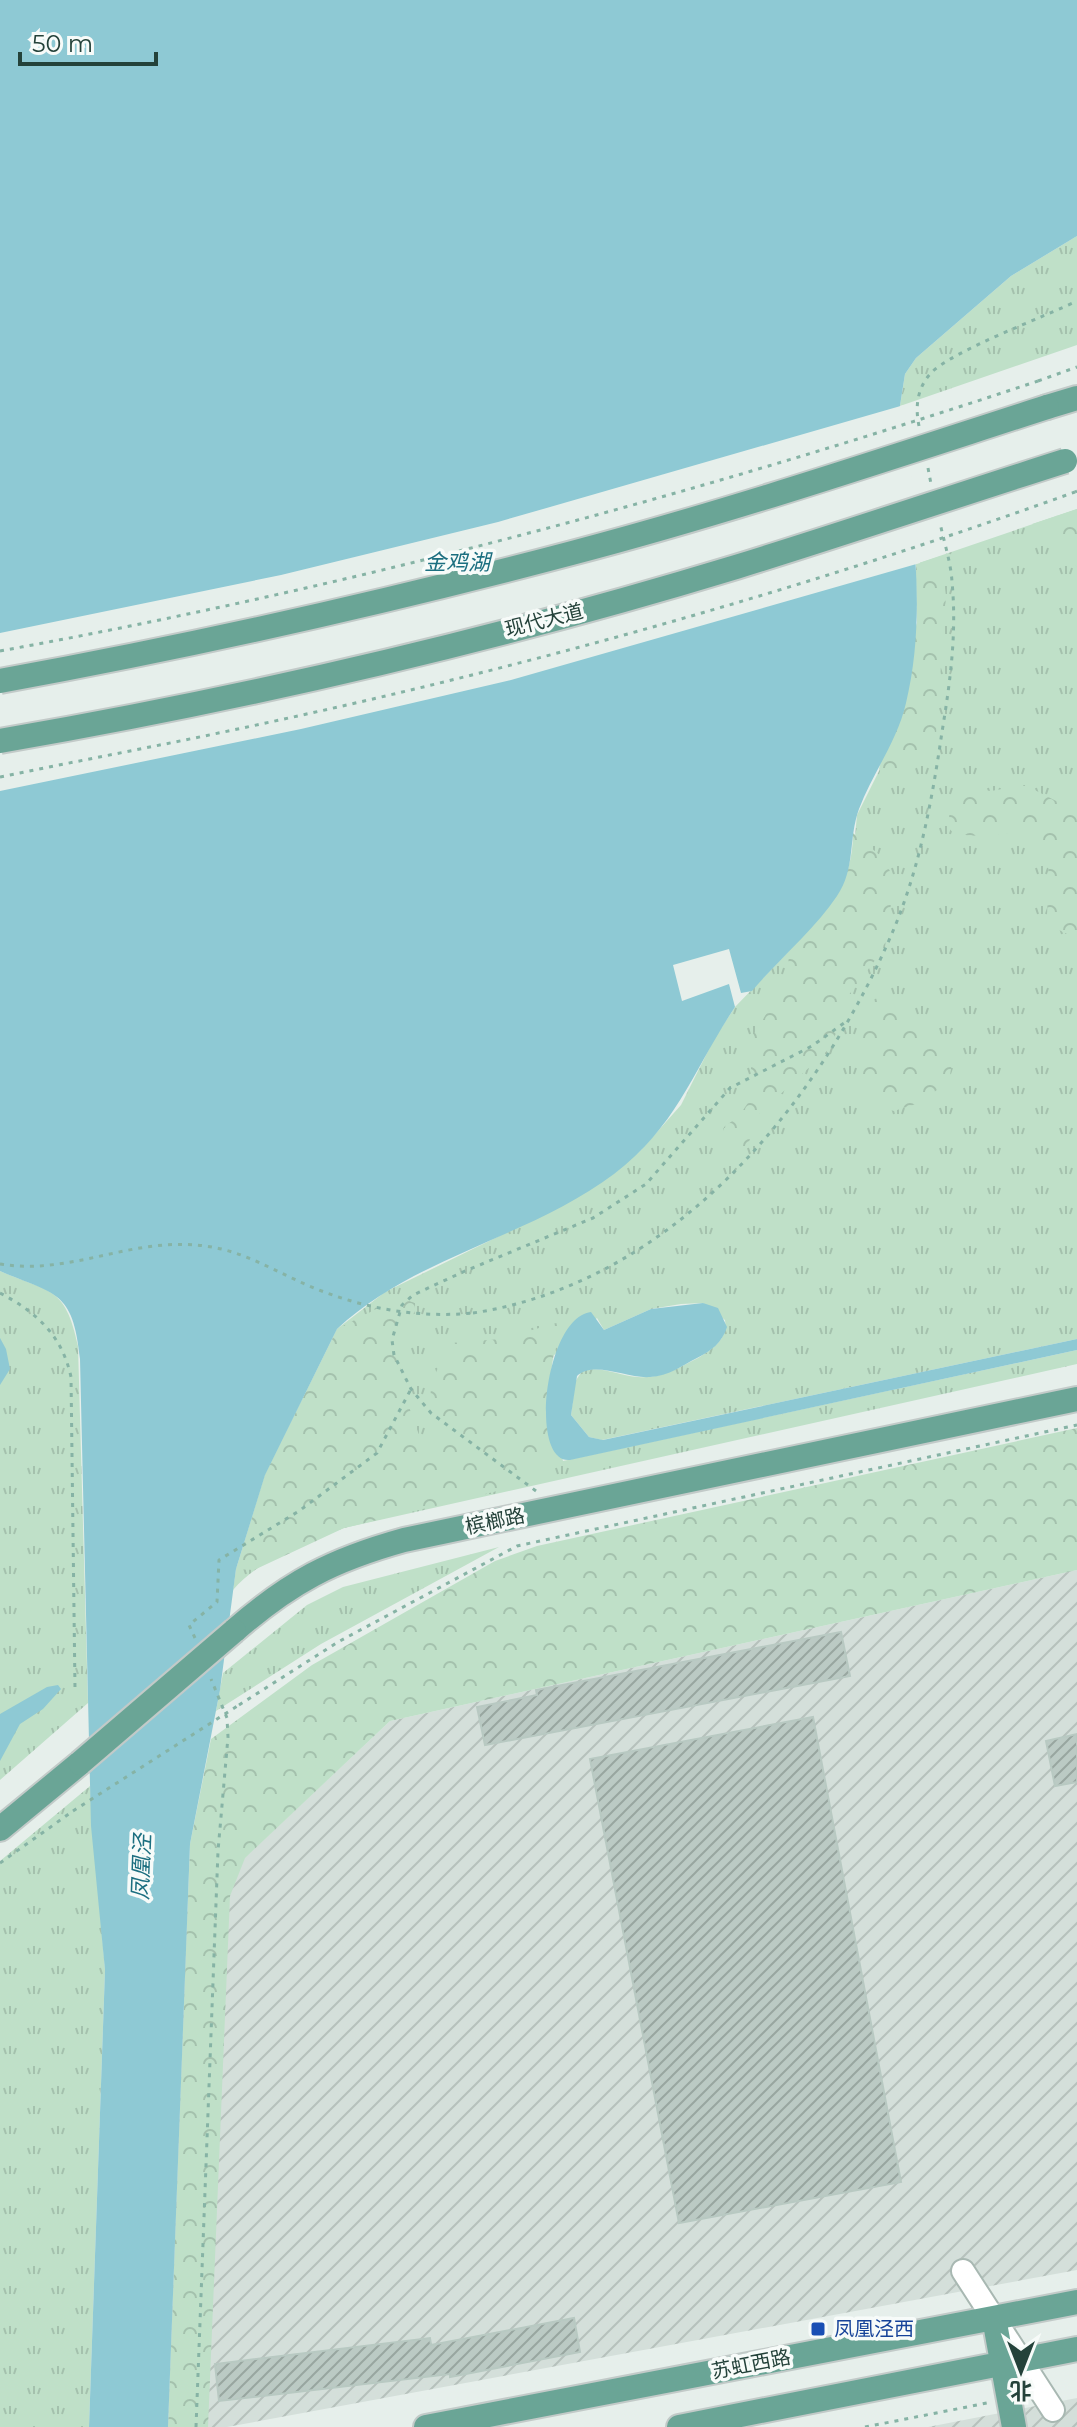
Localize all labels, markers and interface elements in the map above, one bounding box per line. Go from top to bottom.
scale bar [20,16,156,66]
text: 50 m [32,29,93,58]
water label: 金鸡湖 [424,549,493,576]
street label: 现代大道 [502,599,586,641]
street label: 槟榔路 [463,1503,527,1539]
water label: 凤凰泾 [127,1832,156,1900]
place label: 凤凰泾西 [834,2317,914,2341]
marker: 凤凰泾西 [809,2320,827,2338]
north arrow [981,2331,1061,2411]
street label: 苏虹西路 [709,2345,793,2383]
text: 北 [1010,2377,1032,2404]

